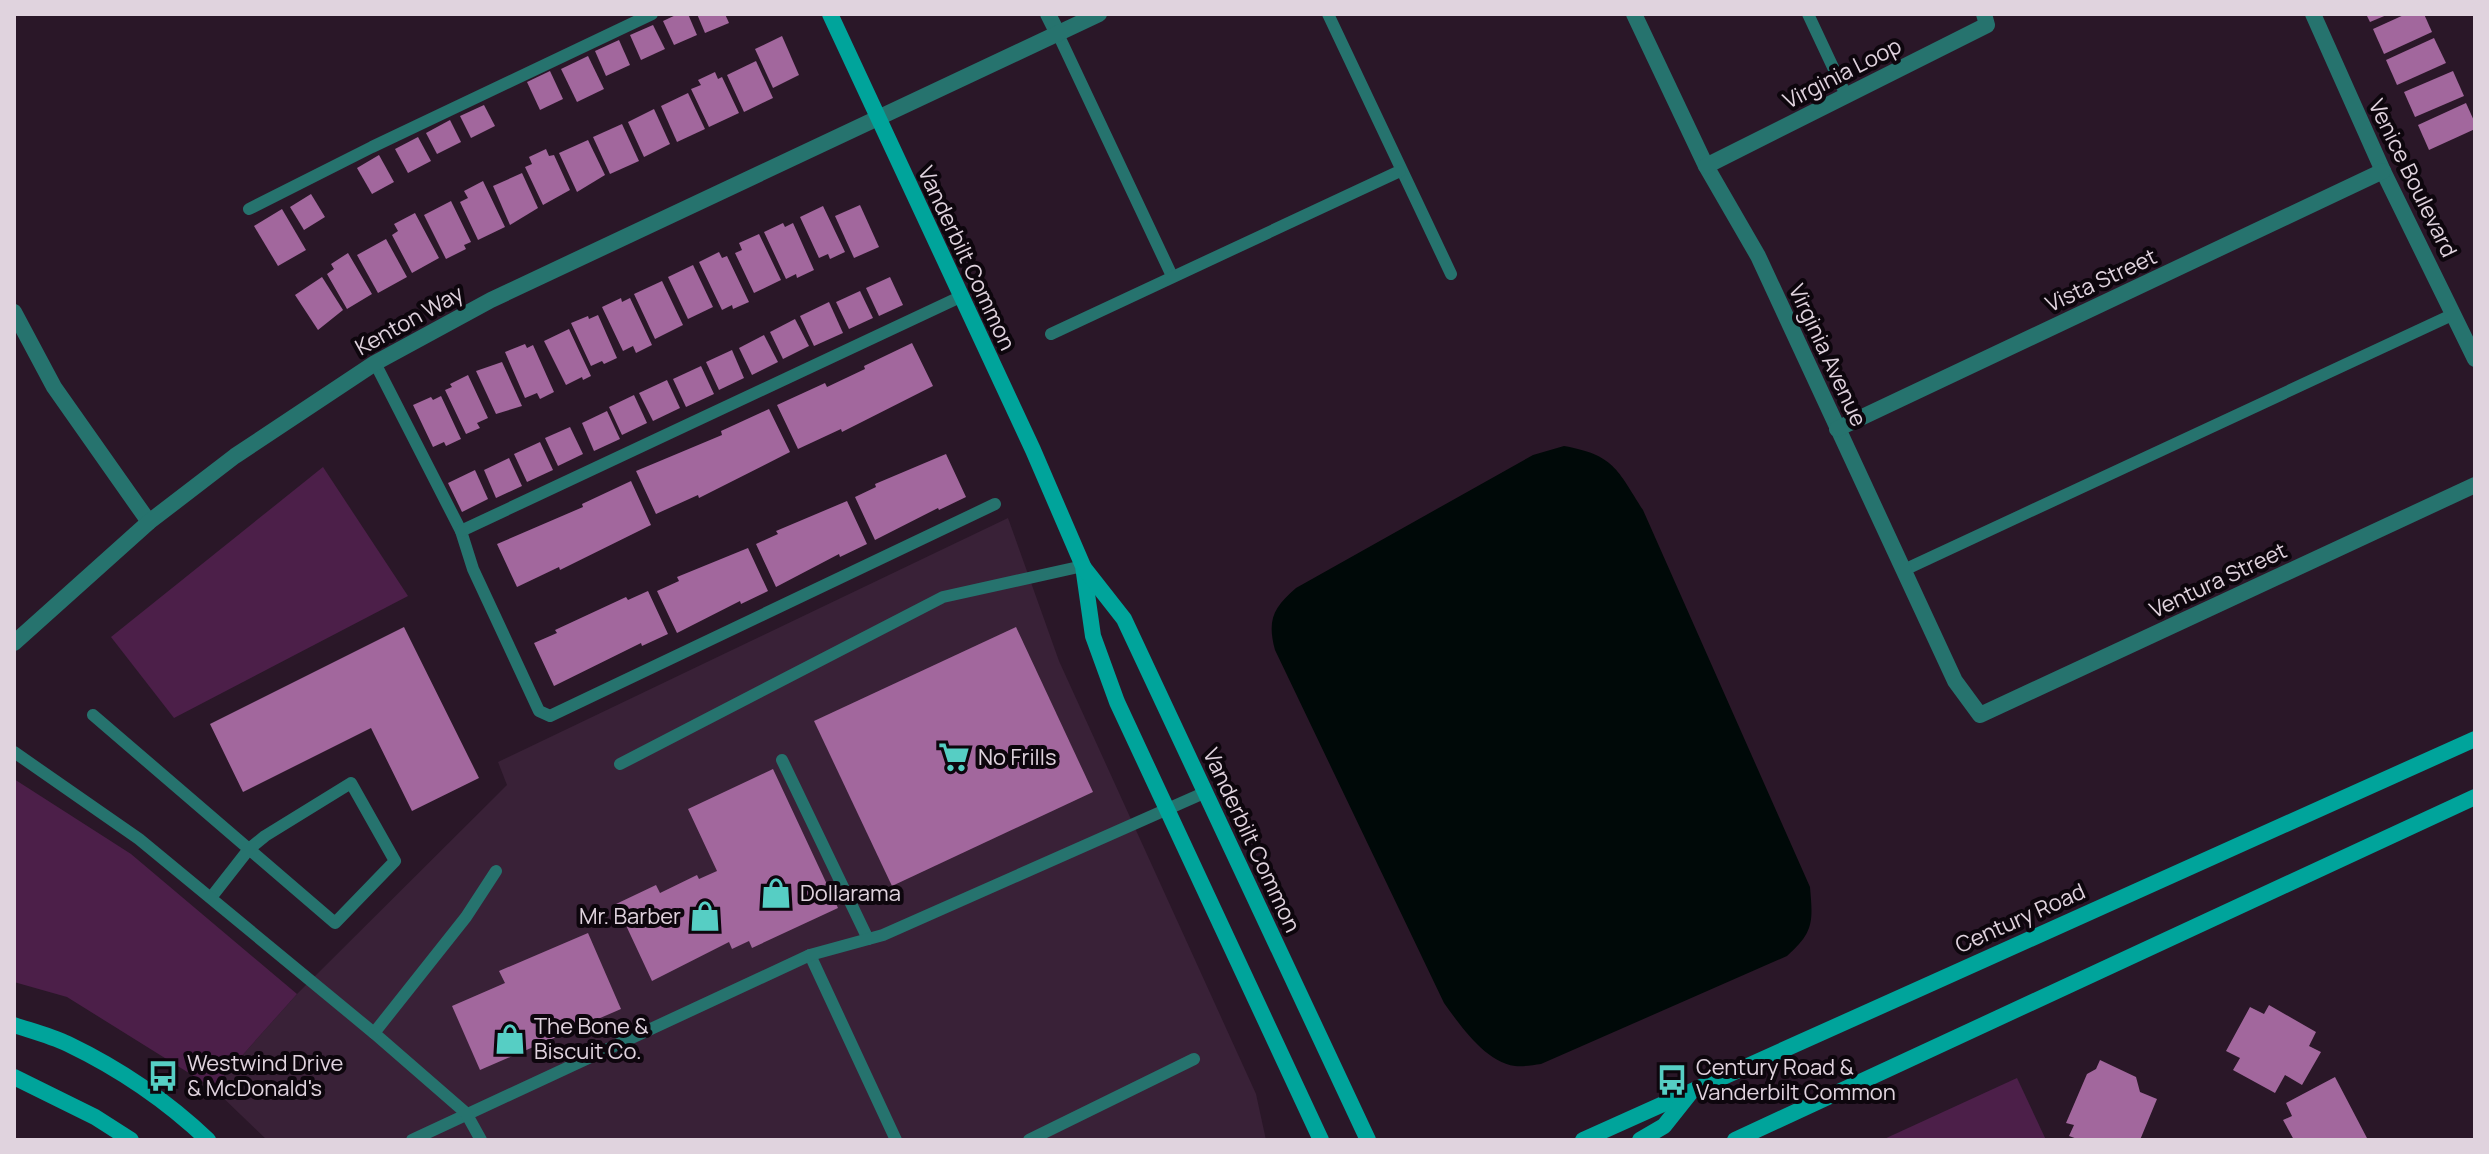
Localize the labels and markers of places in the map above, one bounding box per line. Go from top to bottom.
supermarket icon: No Frills [937,740,971,774]
place label: No Frills [978,742,1056,772]
shop icon: Dollarama [759,876,793,910]
place label: Dollarama [800,878,901,908]
shop icon: Mr. Barber [688,899,722,933]
place label: Mr. Barber [579,901,681,931]
place label: The Bone & Biscuit Co. [534,1011,649,1066]
shop icon: The Bone & Biscuit Co. [493,1022,527,1056]
place label: Westwind Drive & McDonald's [187,1048,344,1103]
place label: Century Road & Vanderbilt Common [1696,1052,1896,1107]
bus stop icon: Westwind Drive & McDonald's [146,1059,180,1093]
bus stop icon: Century Road & Vanderbilt Common [1655,1063,1689,1097]

